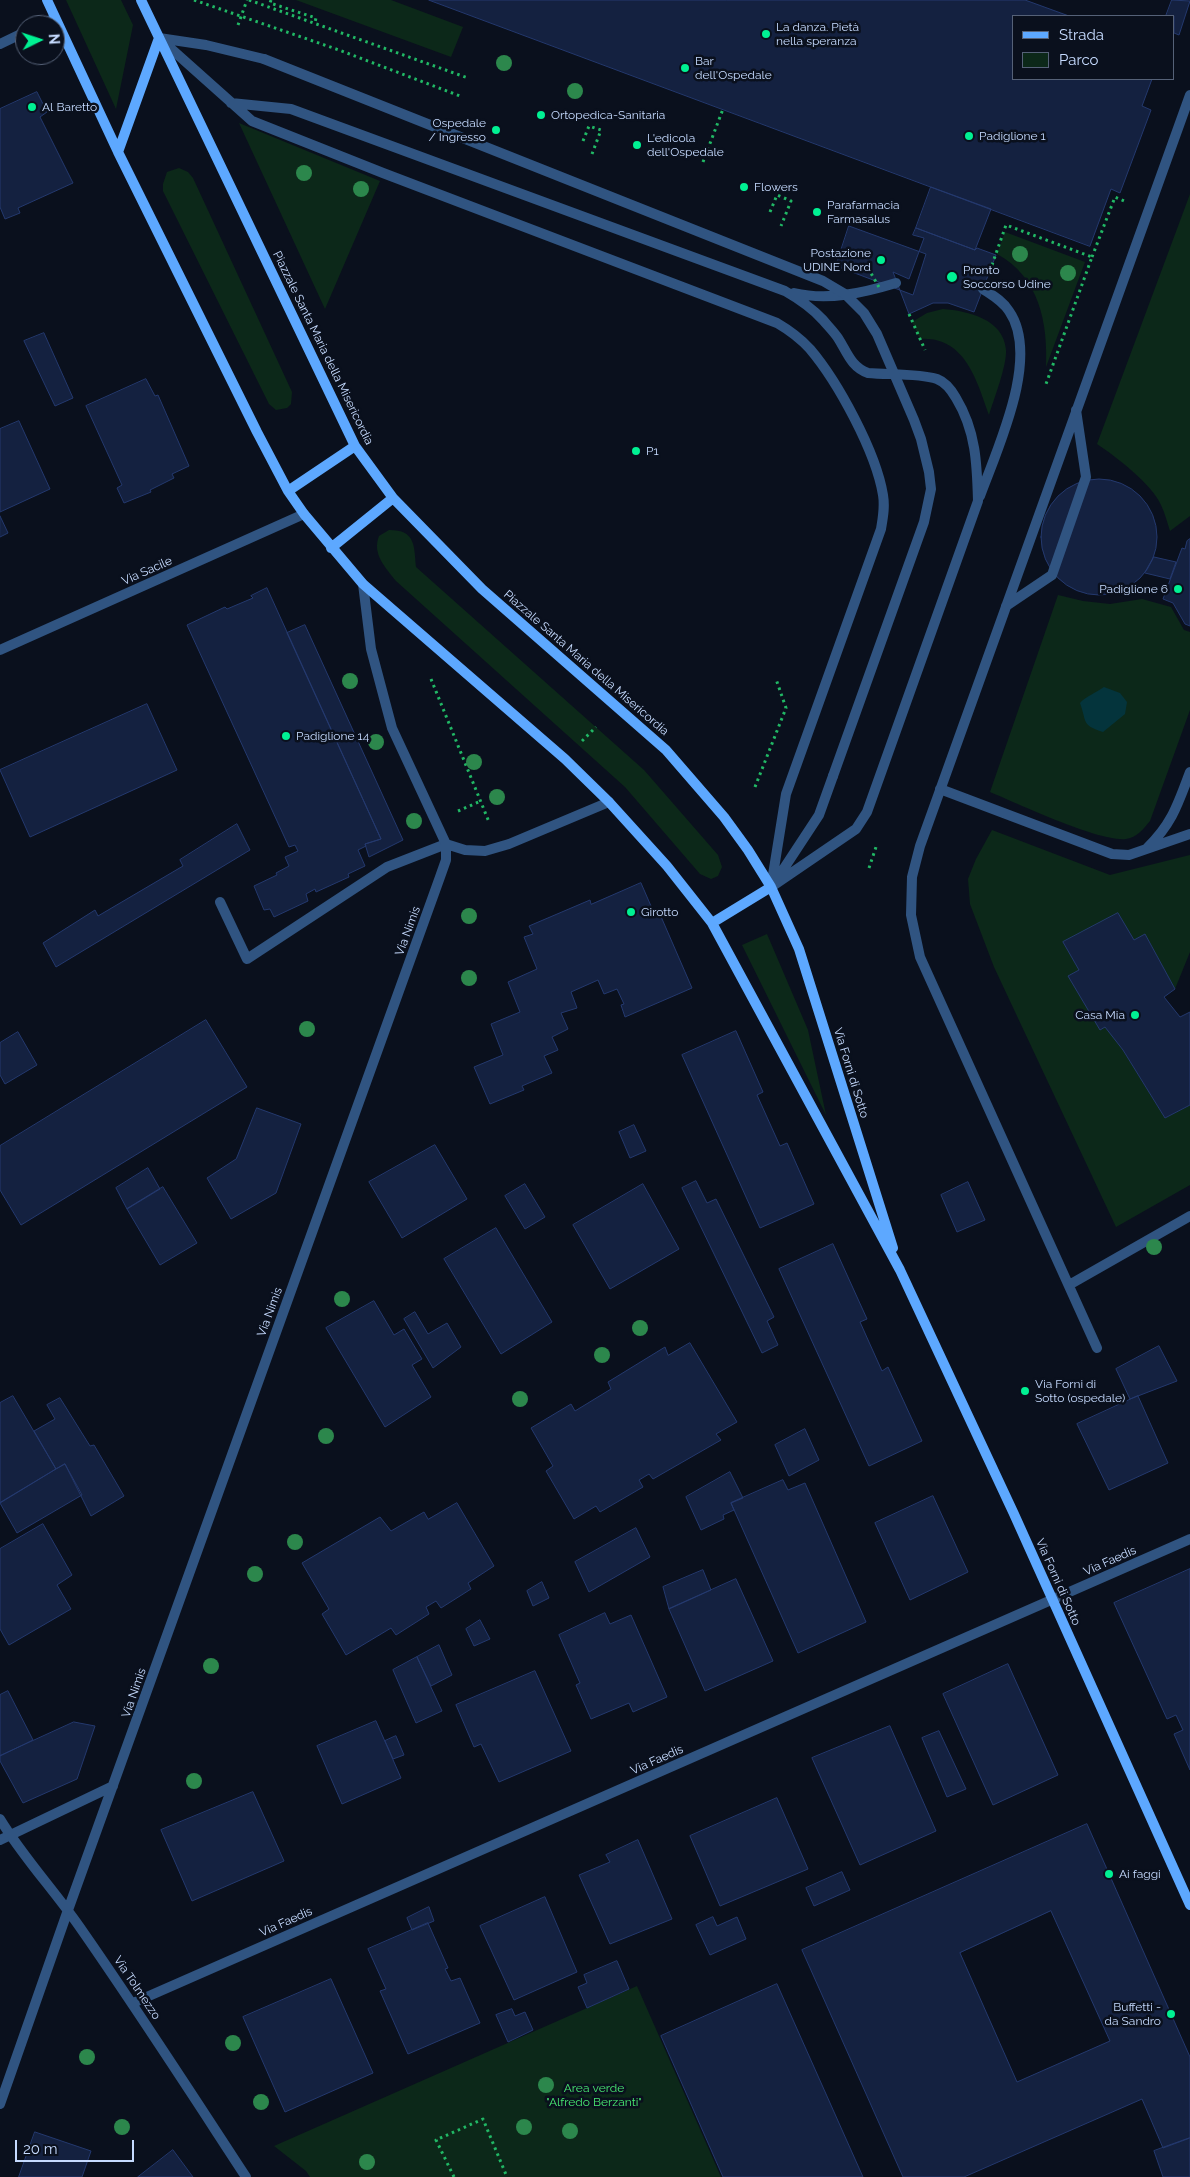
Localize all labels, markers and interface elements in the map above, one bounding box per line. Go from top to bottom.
north arrow [15,15,65,65]
legend [1012,15,1175,80]
place label: La danza. Pietà nella speranza [776,20,859,48]
text: Strada [1059,26,1104,44]
marker: La danza. Pietà nella speranza [760,28,772,40]
text: N [46,33,62,45]
text: Parco [1059,51,1099,69]
place label: Bar dell'Ospedale [695,54,772,82]
marker: Bar dell'Ospedale [679,62,691,74]
place label: Al Baretto [42,100,97,114]
marker: Al Baretto [26,101,38,113]
place label: Ortopedica-Sanitaria [551,108,665,122]
marker: Ortopedica-Sanitaria [535,109,547,121]
place label: Ospedale / Ingresso [429,116,486,144]
marker: Ospedale / Ingresso [490,124,502,136]
place label: Padiglione 1 [979,129,1046,143]
marker: Padiglione 1 [963,130,975,142]
place label: L'edicola dell'Ospedale [647,131,724,159]
marker: L'edicola dell'Ospedale [631,139,643,151]
place label: Flowers [754,180,798,194]
marker: Flowers [738,181,750,193]
place label: Parafarmacia Farmasalus [827,198,900,226]
marker: Parafarmacia Farmasalus [811,206,823,218]
place label: Postazione UDINE Nord [803,246,871,274]
street label: Piazzale Santa Maria della Misericordia [270,249,376,447]
marker: Postazione UDINE Nord [875,254,887,266]
place label: Pronto Soccorso Udine [963,263,1051,291]
marker: Pronto Soccorso Udine [945,270,959,284]
place label: P1 [646,444,659,458]
marker: P1 [630,445,642,457]
street label: Via Sacile [120,554,174,588]
place label: Padiglione 6 [1099,582,1168,596]
marker: Padiglione 6 [1172,583,1184,595]
street label: Piazzale Santa Maria della Misericordia [501,587,671,739]
place label: Padiglione 14 [296,729,369,743]
marker: Padiglione 14 [280,730,292,742]
street label: Via Nimis [392,904,424,958]
place label: Girotto [641,905,678,919]
marker: Girotto [625,906,637,918]
place label: Casa Mia [1075,1008,1125,1022]
marker: Casa Mia [1129,1009,1141,1021]
street label: Via Forni di Sotto [830,1026,872,1120]
street label: Via Nimis [254,1285,286,1339]
place label: Via Forni di Sotto (ospedale) [1035,1377,1125,1405]
marker: Via Forni di Sotto (ospedale) [1019,1385,1031,1397]
street label: Via Forni di Sotto [1032,1536,1084,1628]
street label: Via Faedis [1081,1543,1139,1579]
street label: Via Nimis [119,1666,149,1720]
street label: Via Faedis [628,1742,686,1778]
place label: Ai faggi [1119,1867,1161,1881]
marker: Ai faggi [1103,1868,1115,1880]
street label: Via Faedis [257,1904,315,1940]
street label: Via Tolmezzo [110,1953,164,2023]
place label: Buffetti - da Sandro [1104,2000,1161,2028]
marker: Buffetti - da Sandro [1165,2008,1177,2020]
park label: Area verde "Alfredo Berzanti" [546,2081,642,2109]
scale bar [18,2130,136,2162]
text: 20 m [23,2140,58,2158]

